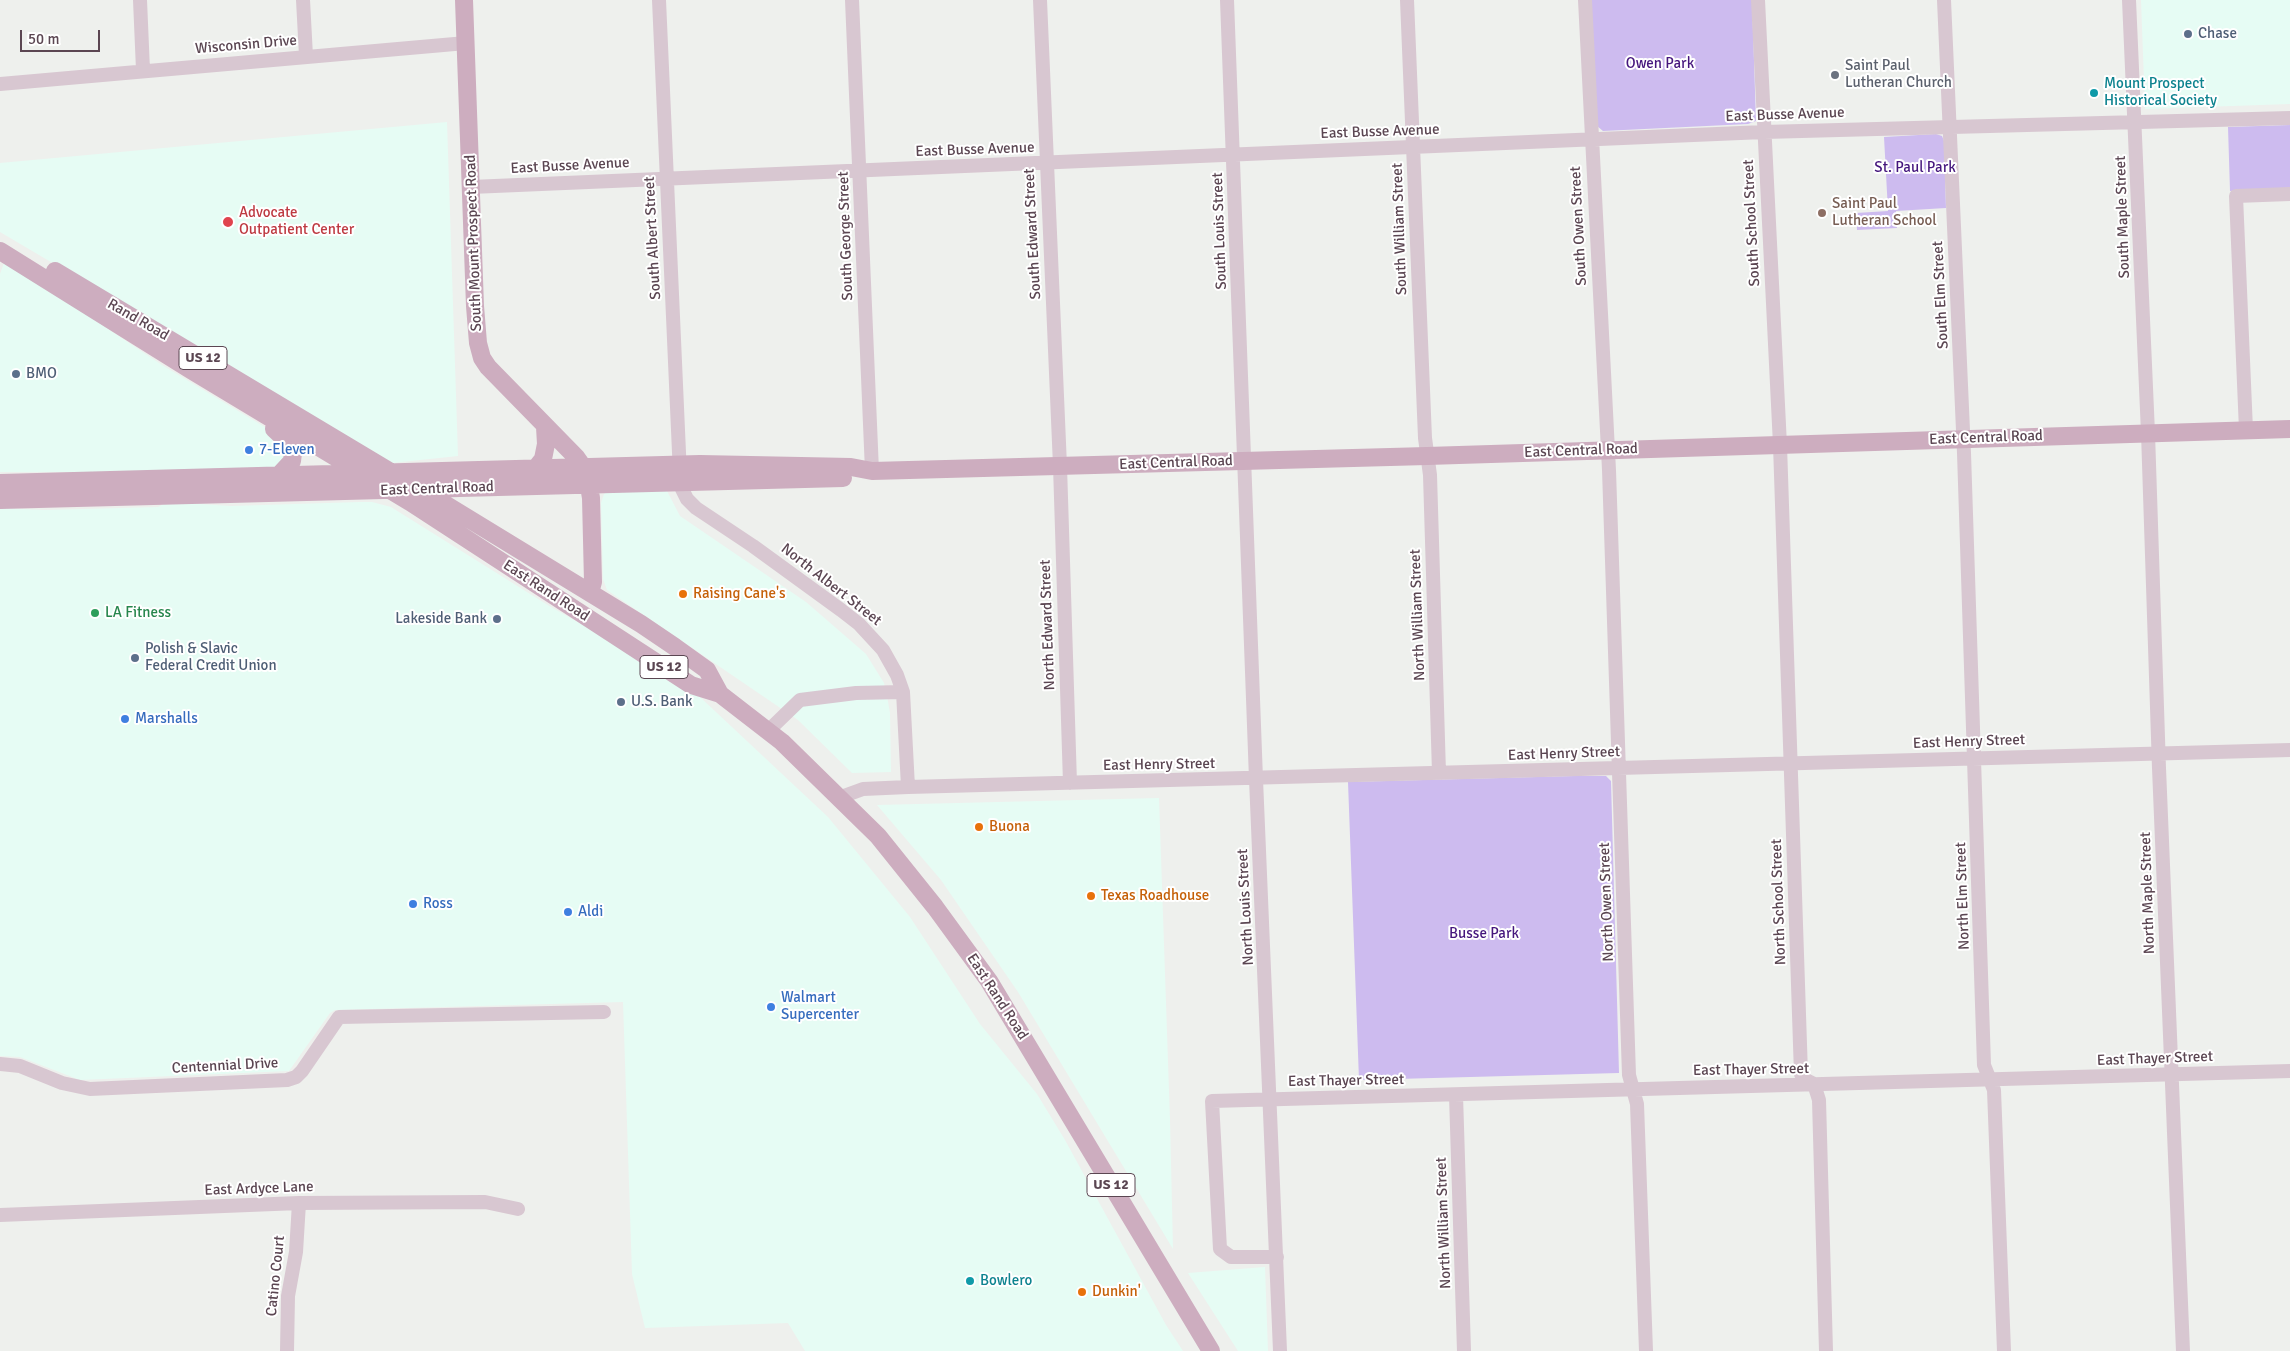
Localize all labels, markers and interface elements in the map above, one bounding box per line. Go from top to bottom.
scale bar [22,20,102,52]
place label: Chase [2198,25,2237,43]
marker: Chase [2182,28,2194,40]
text: 50 m [28,30,59,48]
street label: Wisconsin Drive [194,32,298,58]
park label: Owen Park [1626,55,1694,73]
place label: Saint Paul Lutheran Church [1845,57,1952,92]
marker: Saint Paul Lutheran Church [1829,69,1841,81]
place label: Mount Prospect Historical Society [2104,75,2217,110]
marker: Mount Prospect Historical Society [2088,87,2100,99]
street label: East Busse Avenue [1725,104,1845,126]
street label: East Busse Avenue [1320,121,1440,143]
street label: East Busse Avenue [915,139,1035,161]
street label: South Mount Prospect Road [462,154,486,332]
street label: East Busse Avenue [510,154,630,178]
street label: South Maple Street [2112,155,2134,279]
street label: South School Street [1740,159,1764,287]
park label: St. Paul Park [1874,159,1956,177]
street label: South William Street [1389,163,1411,295]
street label: South Owen Street [1567,166,1591,286]
street label: South Edward Street [1021,168,1045,300]
street label: South George Street [835,171,857,301]
street label: South Louis Street [1209,172,1231,290]
street label: South Albert Street [641,176,665,300]
place label: Saint Paul Lutheran School [1832,195,1937,230]
place label: Advocate Outpatient Center [239,204,354,239]
marker: Saint Paul Lutheran School [1816,207,1828,219]
marker: Advocate Outpatient Center [221,215,235,229]
street label: South Elm Street [1929,240,1953,350]
street label: Rand Road [104,295,172,345]
road number: US 12 [179,346,227,369]
place label: BMO [26,365,57,383]
marker: BMO [10,368,22,380]
street label: East Central Road [1929,427,2043,449]
street label: East Central Road [1524,440,1638,462]
place label: 7-Eleven [259,441,315,459]
marker: 7-Eleven [243,444,255,456]
street label: East Central Road [1119,452,1233,474]
street label: East Central Road [380,478,494,500]
street label: North Albert Street [777,540,885,630]
street label: North William Street [1407,549,1429,681]
street label: East Rand Road [500,556,592,626]
street label: North Edward Street [1037,559,1059,691]
place label: Raising Cane's [693,585,786,603]
marker: Raising Cane's [677,588,689,600]
place label: LA Fitness [105,604,171,622]
marker: LA Fitness [89,607,101,619]
place label: Lakeside Bank [395,610,487,628]
marker: Lakeside Bank [491,613,503,625]
place label: Polish & Slavic Federal Credit Union [145,640,277,675]
marker: Polish & Slavic Federal Credit Union [129,652,141,664]
road number: US 12 [640,656,688,679]
place label: U.S. Bank [631,693,693,711]
marker: U.S. Bank [615,696,627,708]
place label: Marshalls [135,710,198,728]
marker: Marshalls [119,713,131,725]
street label: East Henry Street [1913,731,2025,753]
street label: East Henry Street [1508,743,1620,765]
street label: East Henry Street [1103,755,1215,775]
place label: Buona [989,818,1030,836]
marker: Buona [973,821,985,833]
street label: North Maple Street [2137,832,2159,954]
street label: North School Street [1768,838,1790,966]
street label: North Owen Street [1596,842,1618,962]
street label: North Elm Street [1952,842,1974,950]
street label: North Louis Street [1234,848,1258,966]
place label: Texas Roadhouse [1101,887,1209,905]
marker: Texas Roadhouse [1085,890,1097,902]
place label: Ross [423,895,453,913]
marker: Ross [407,898,419,910]
place label: Aldi [578,903,603,921]
marker: Aldi [562,906,574,918]
park label: Busse Park [1449,925,1519,943]
street label: East Rand Road [962,951,1032,1043]
place label: Walmart Supercenter [781,989,859,1024]
marker: Walmart Supercenter [765,1001,777,1013]
street label: East Thayer Street [2097,1048,2213,1070]
street label: Centennial Drive [171,1054,279,1078]
street label: East Thayer Street [1693,1060,1809,1080]
street label: East Thayer Street [1288,1071,1404,1091]
street label: North William Street [1433,1157,1455,1289]
road number: US 12 [1087,1174,1135,1196]
street label: East Ardyce Lane [204,1178,314,1200]
street label: Catino Court [263,1235,289,1317]
place label: Bowlero [980,1272,1032,1290]
marker: Bowlero [964,1275,976,1287]
place label: Dunkin' [1092,1283,1141,1301]
marker: Dunkin' [1076,1286,1088,1298]

